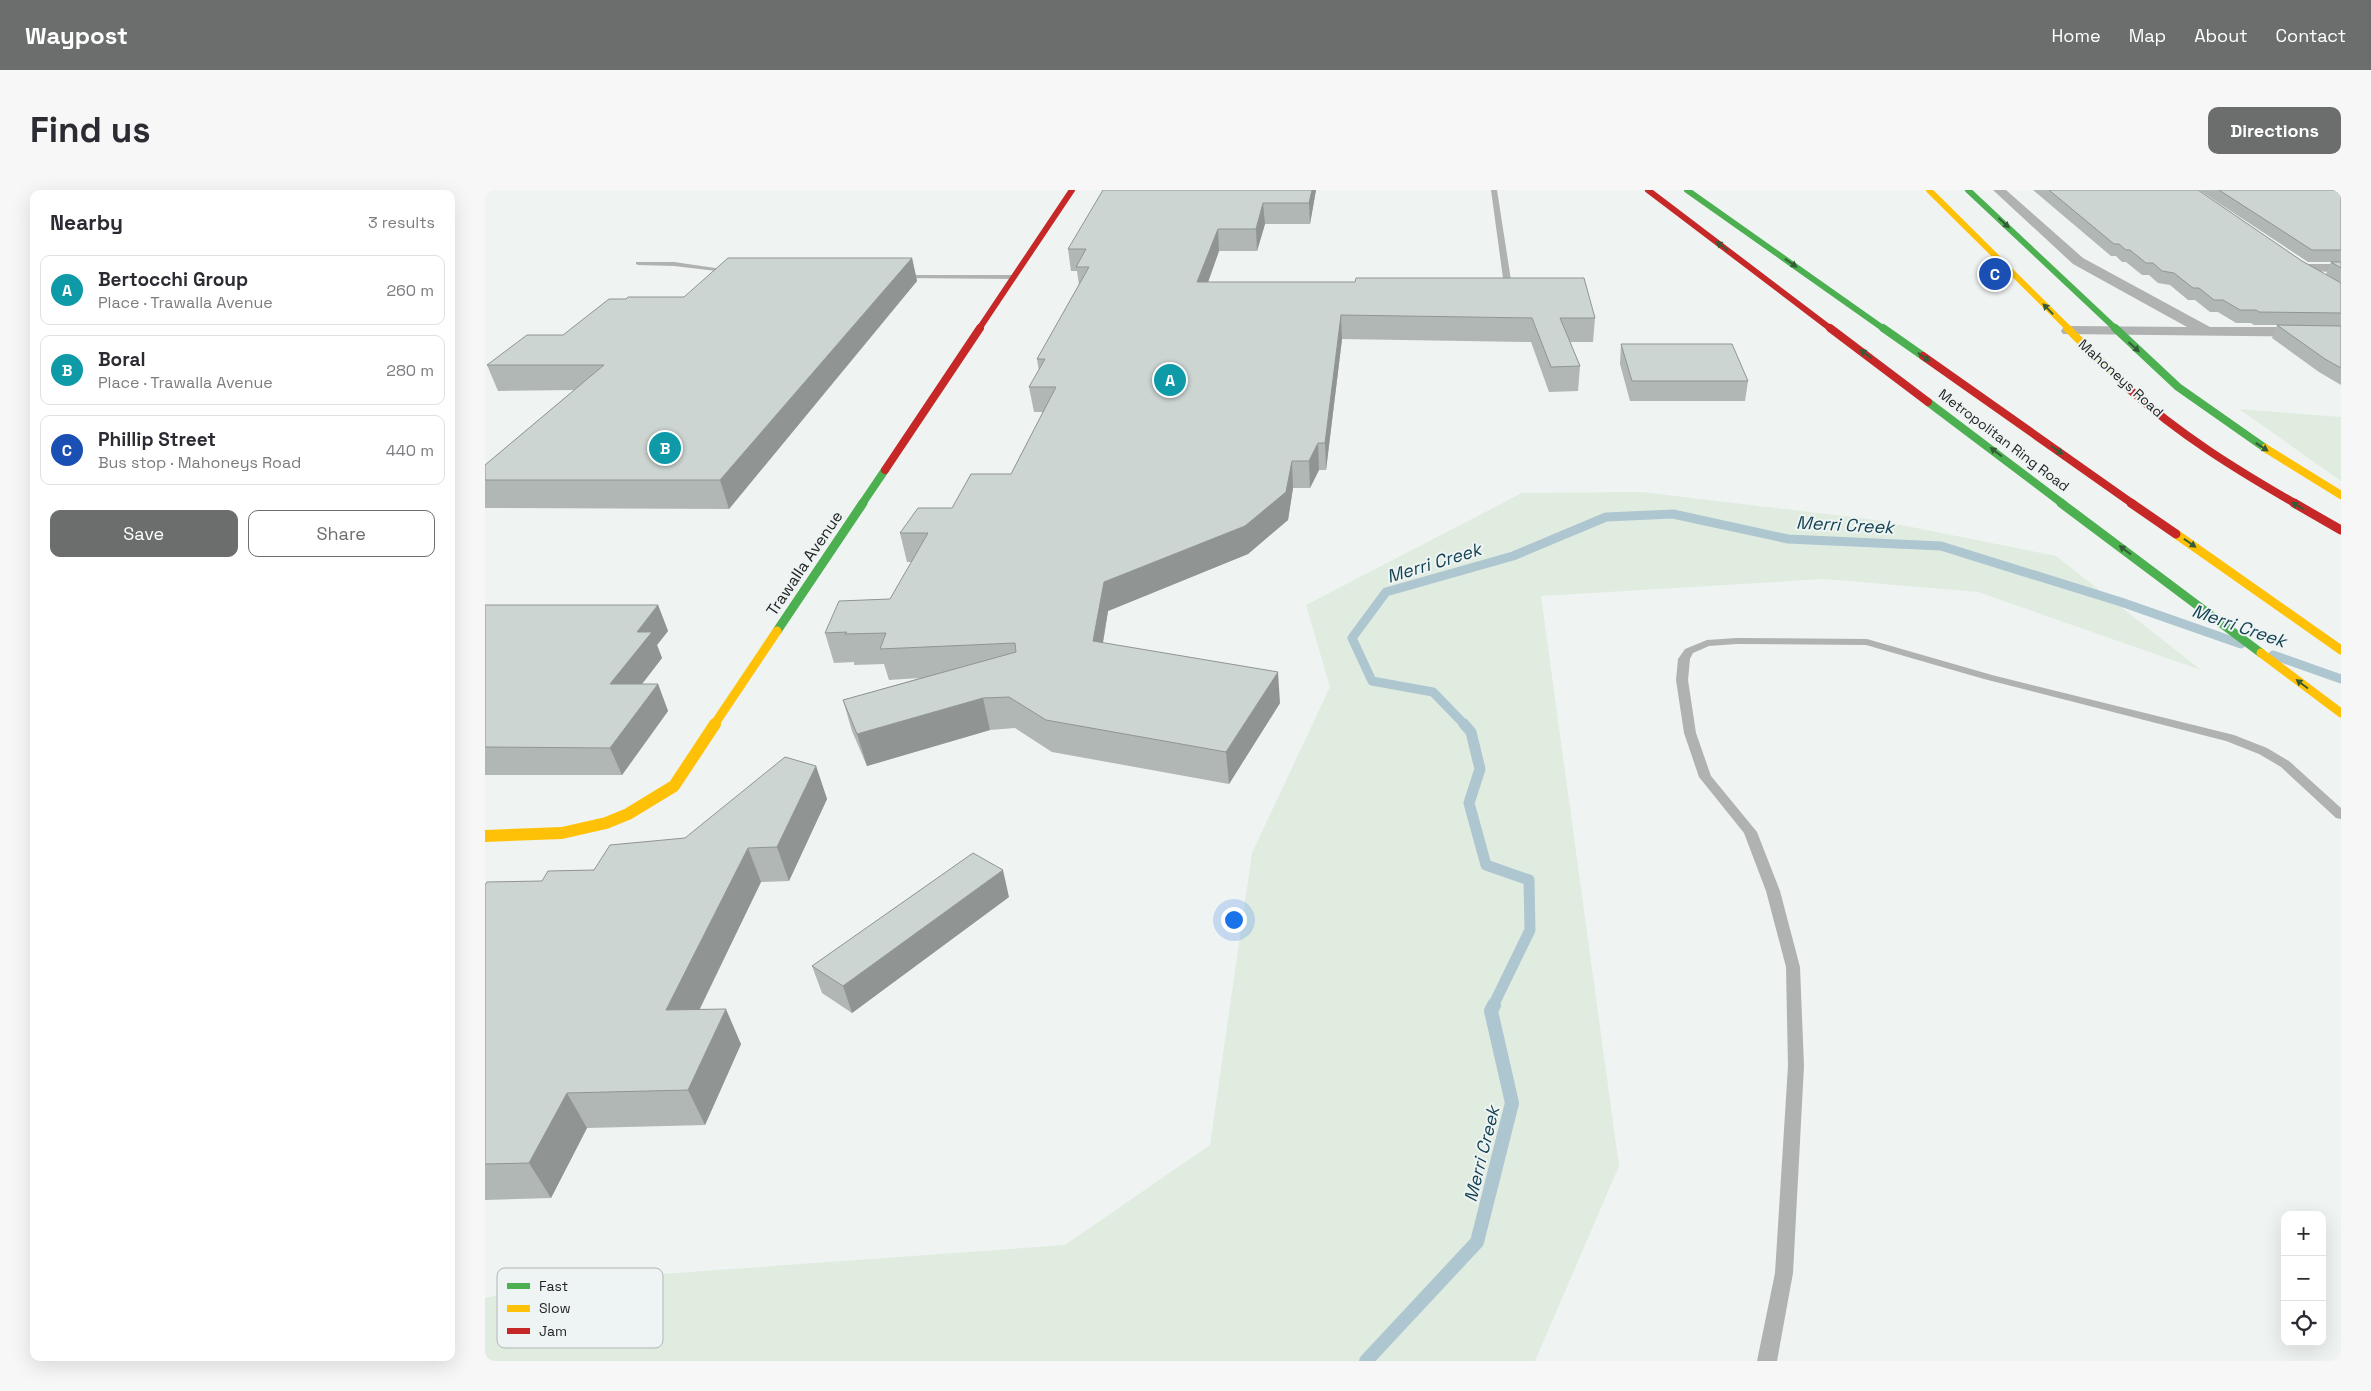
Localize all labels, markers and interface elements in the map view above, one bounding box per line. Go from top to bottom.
text: Waypost [25,20,128,51]
text: Home [2052,24,2101,47]
text: Map [2129,24,2166,47]
text: About [2194,24,2248,47]
text: Contact [2276,24,2346,47]
button: Directions [2208,107,2341,154]
text: Find us [30,108,151,152]
text: Nearby [50,209,123,236]
text: 3 results [368,212,435,233]
one-way arrow [1997,217,2009,229]
one-way arrow [1715,241,1729,251]
pin: C [1979,255,2011,293]
one-way arrow [1784,258,1797,268]
text: Bertocchi Group [98,267,248,292]
text: A [62,280,72,301]
text: 260 m [386,280,434,301]
text: Place · Trawalla Avenue [98,292,273,313]
one-way arrow [2042,303,2054,315]
street label: Mahoneys Road [2075,335,2167,421]
one-way arrow [2128,341,2140,353]
text: Boral [98,347,146,372]
one-way arrow [1860,349,1873,360]
one-way arrow [1917,352,1930,362]
text: B [62,360,72,381]
text: 280 m [386,360,434,381]
pin: A [1154,361,1186,399]
text: Place · Trawalla Avenue [98,372,273,393]
street label: Metropolitan Ring Road [1935,385,2073,495]
text: Phillip Street [98,427,216,452]
pin: B [649,429,681,467]
text: C [62,440,72,461]
text: 440 m [386,440,434,461]
one-way arrow [2256,442,2269,452]
one-way arrow [2050,445,2063,455]
one-way arrow [1990,447,2003,458]
text: Bus stop · Mahoneys Road [98,452,301,473]
one-way arrow [2292,501,2305,510]
street label: Trawalla Avenue [762,507,847,620]
button: Save [50,510,238,557]
button: Share [248,510,435,557]
water label: Merri Creek [1796,510,1897,539]
water label: Merri Creek [1384,537,1486,588]
one-way arrow [2183,538,2196,548]
one-way arrow [2119,545,2132,556]
water label: Merri Creek [2189,599,2291,653]
one-way arrow [2295,679,2309,689]
your location [1221,907,1247,933]
water label: Merri Creek [1459,1101,1505,1204]
map controls [2281,1211,2326,1346]
button: + [2281,1211,2326,1256]
button: − [2281,1256,2326,1301]
legend [497,1268,663,1348]
text: Fast [539,1277,568,1295]
text: Slow [539,1299,571,1317]
button: locate [2281,1301,2326,1346]
text: Jam [539,1322,567,1340]

